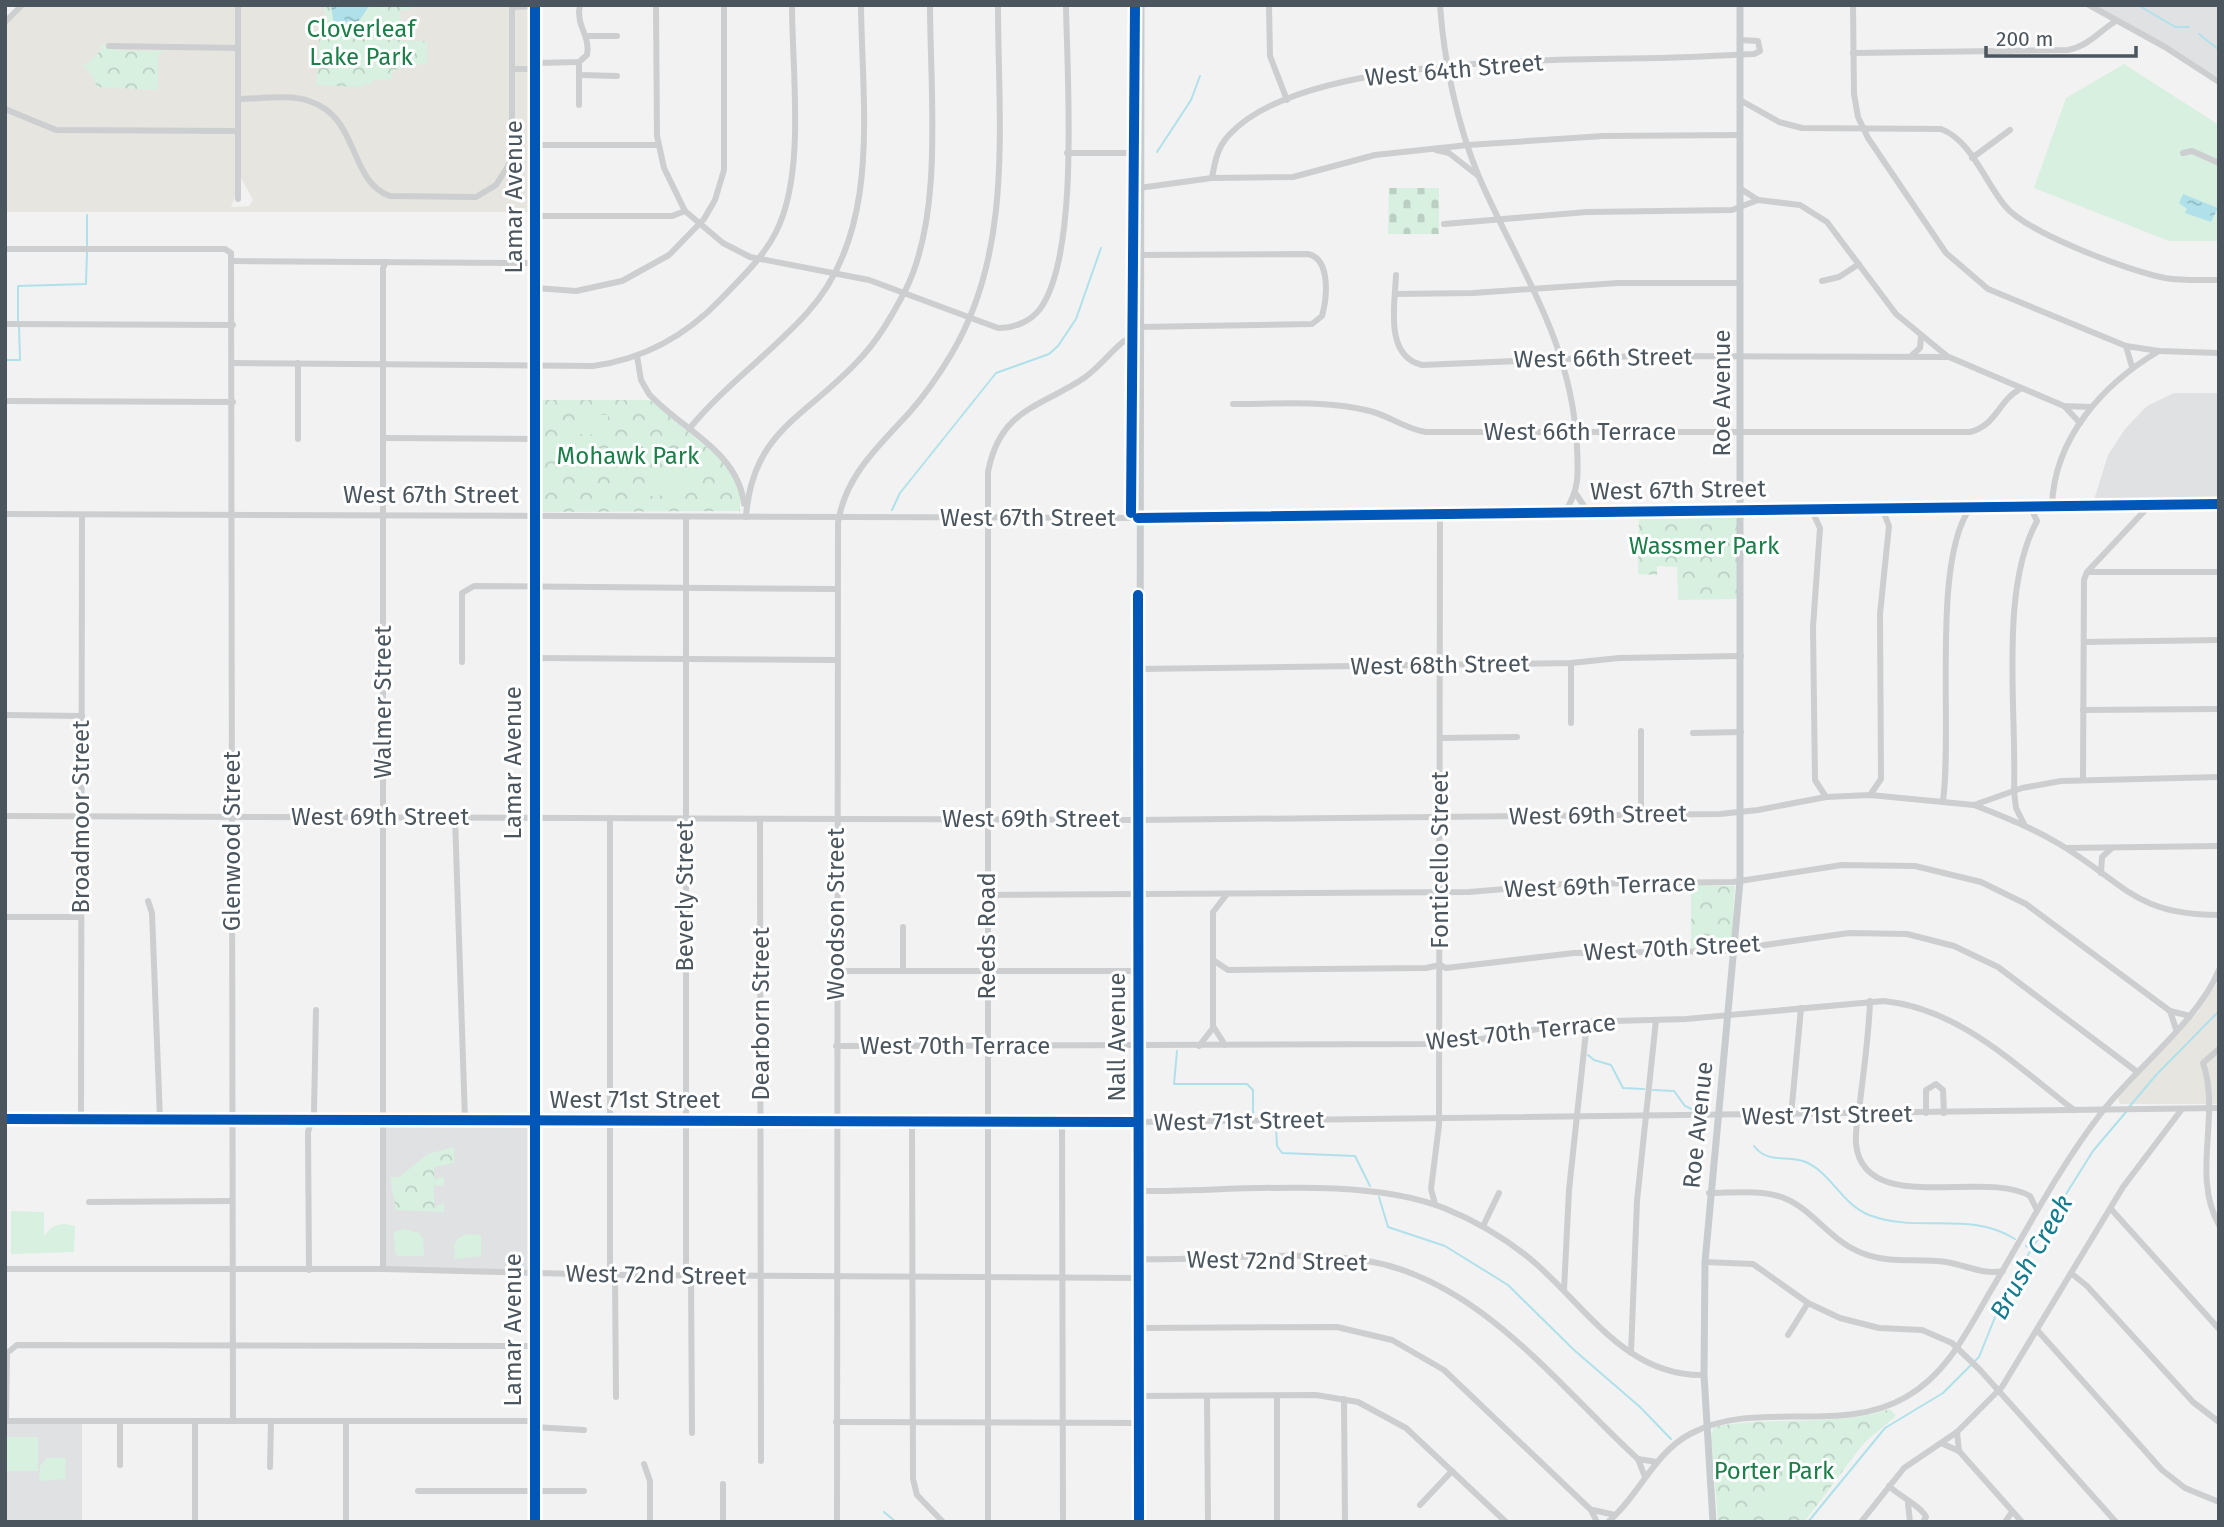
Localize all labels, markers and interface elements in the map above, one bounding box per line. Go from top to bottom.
scale bar [1986,14,2136,58]
park label: Cloverleaf Lake Park [307,15,417,71]
text: 200 m [1996,26,2053,52]
street label: West 64th Street [1364,48,1545,92]
street label: Lamar Avenue [500,120,528,274]
street label: Roe Avenue [1708,329,1736,457]
street label: West 66th Street [1513,342,1693,374]
street label: West 66th Terrace [1484,418,1676,446]
park label: Mohawk Park [557,442,700,470]
street label: West 67th Street [1590,474,1767,506]
street label: West 67th Street [343,481,519,509]
street label: West 67th Street [940,504,1116,532]
park label: Wassmer Park [1629,532,1780,560]
street label: Walmer Street [369,625,397,779]
street label: West 68th Street [1350,649,1530,681]
street label: Lamar Avenue [499,686,527,840]
street label: Broadmoor Street [67,720,95,914]
street label: Glenwood Street [218,751,246,931]
street label: Fonticello Street [1426,771,1454,949]
street label: West 69th Street [1509,799,1688,831]
street label: West 69th Street [291,803,469,831]
street label: West 69th Street [942,805,1120,833]
street label: Beverly Street [671,820,699,972]
street label: Woodson Street [822,827,850,1000]
street label: West 69th Terrace [1504,869,1696,903]
street label: Reeds Road [973,872,1001,1000]
street label: Dearborn Street [747,927,775,1101]
street label: West 70th Street [1583,929,1761,967]
street label: Nall Avenue [1103,972,1131,1102]
street label: West 70th Terrace [1425,1008,1617,1056]
street label: West 70th Terrace [860,1032,1050,1060]
street label: Roe Avenue [1677,1060,1719,1190]
street label: West 71st Street [550,1086,721,1114]
street label: West 71st Street [1741,1100,1913,1130]
street label: West 71st Street [1153,1106,1325,1136]
water label: Brush Creek [1983,1190,2079,1325]
street label: West 72nd Street [1186,1245,1368,1277]
street label: Lamar Avenue [499,1253,527,1407]
street label: West 72nd Street [565,1259,747,1291]
park label: Porter Park [1714,1457,1835,1485]

